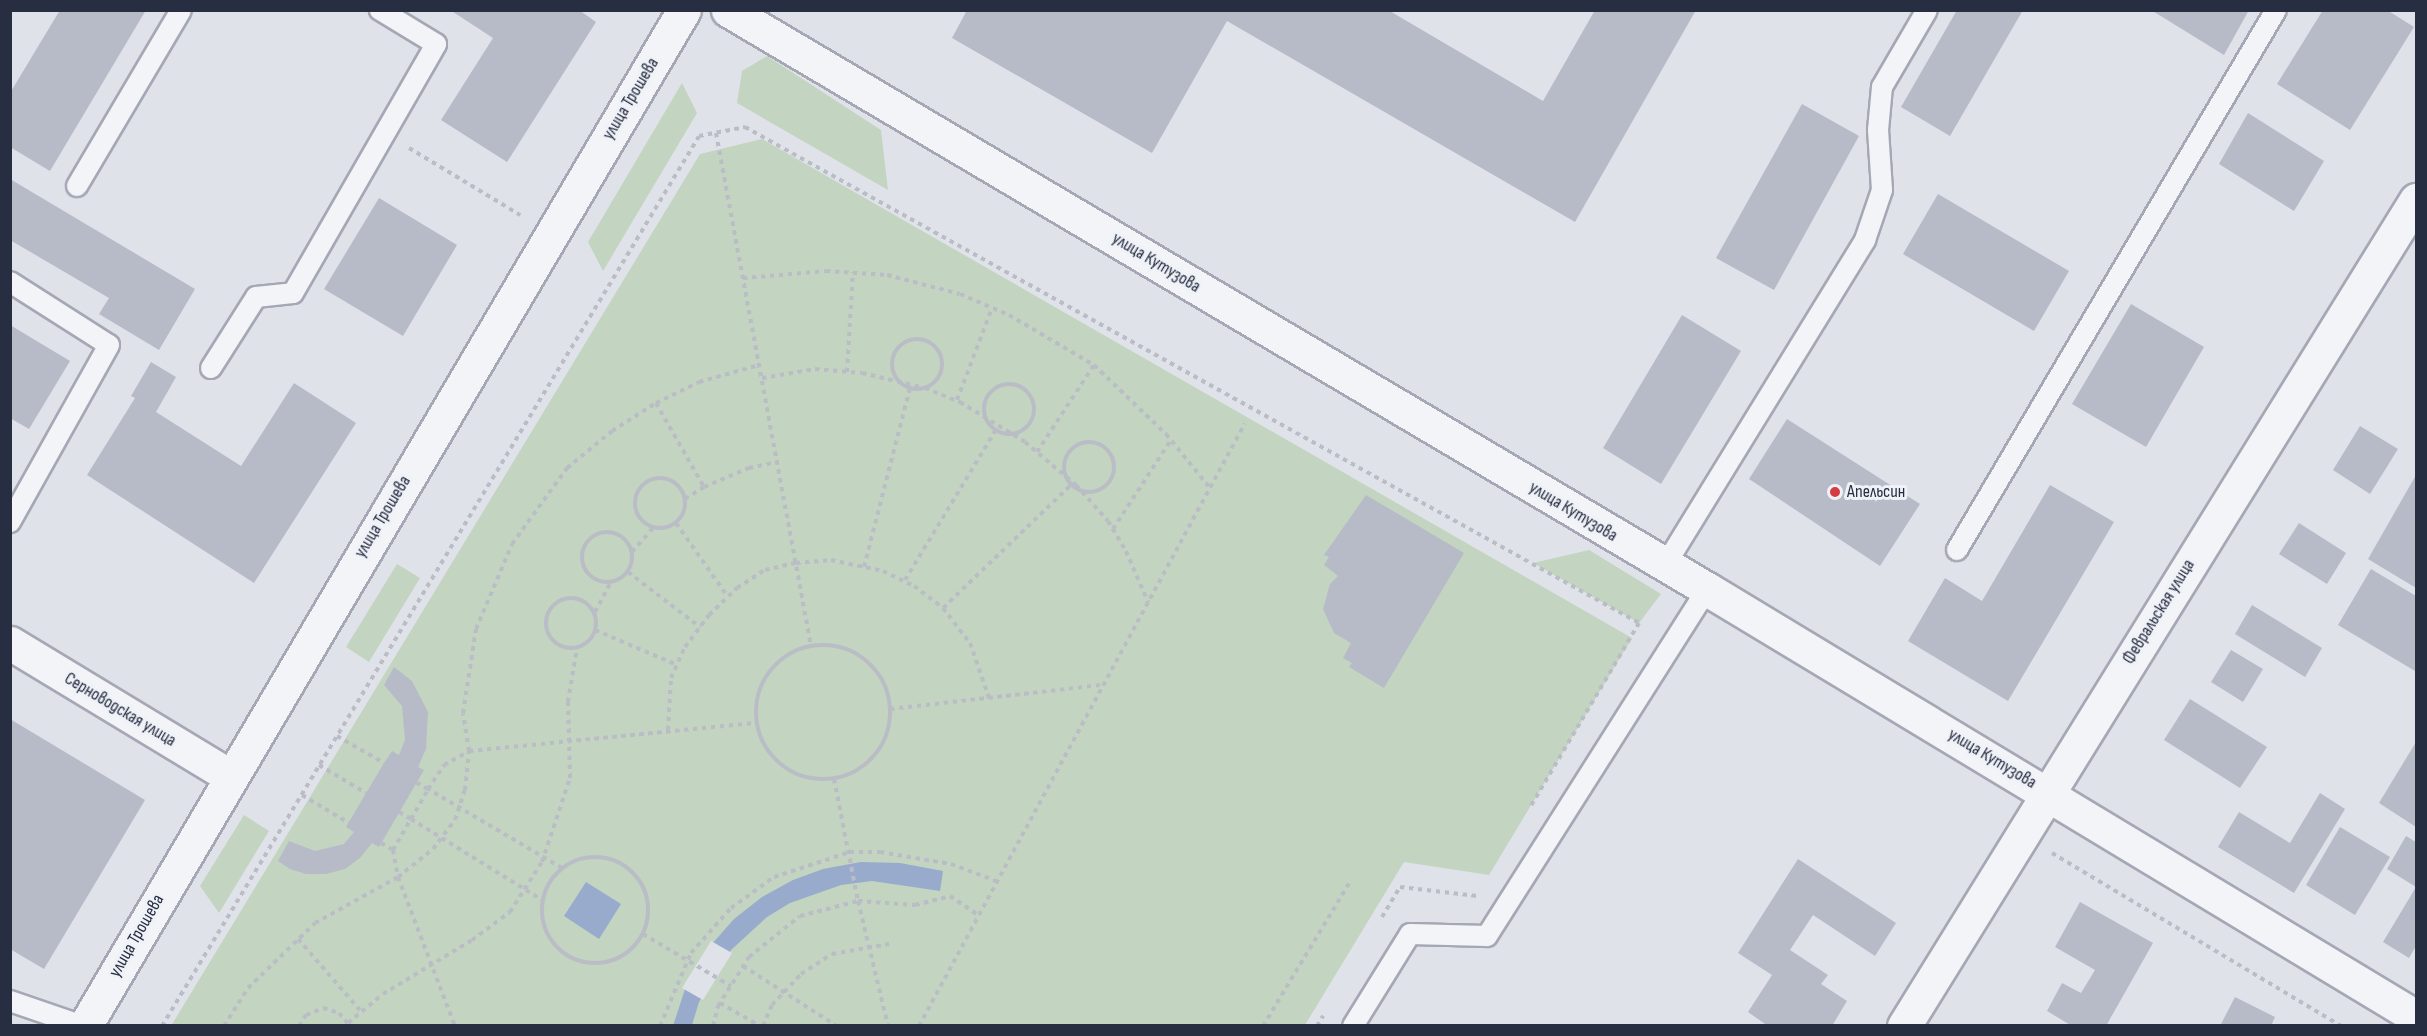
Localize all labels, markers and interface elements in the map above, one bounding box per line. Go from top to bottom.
street label: улица Трошева [598,54,664,144]
street label: улица Кутузова [1108,228,1204,298]
street label: улица Трошева [350,472,416,562]
street label: улица Кутузова [1525,477,1621,547]
place label: Апельсин [1847,481,1905,503]
marker: Апельсин [1828,485,1842,499]
street label: Февральская улица [2118,556,2200,668]
street label: Серноводская улица [60,668,180,752]
street label: улица Кутузова [1944,724,2040,794]
street label: улица Трошева [105,891,169,981]

